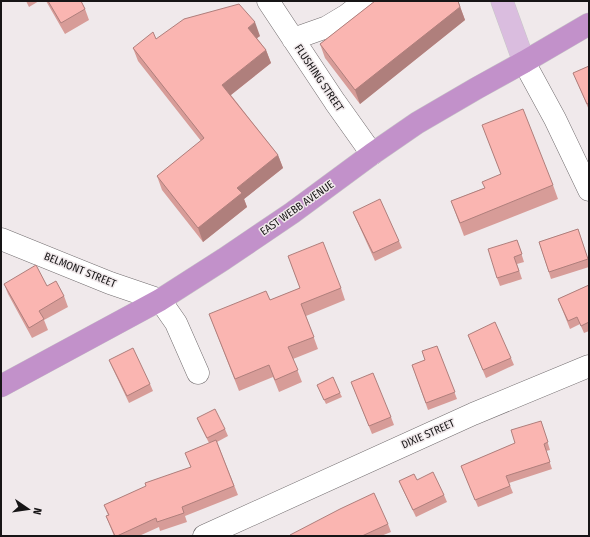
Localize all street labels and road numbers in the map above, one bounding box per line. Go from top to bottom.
street label: FLUSHING STREET [292,42,347,115]
street label: EAST WEBB AVENUE [258,178,336,238]
street label: BELMONT STREET [42,250,119,291]
street label: DIXIE STREET [399,416,457,452]

